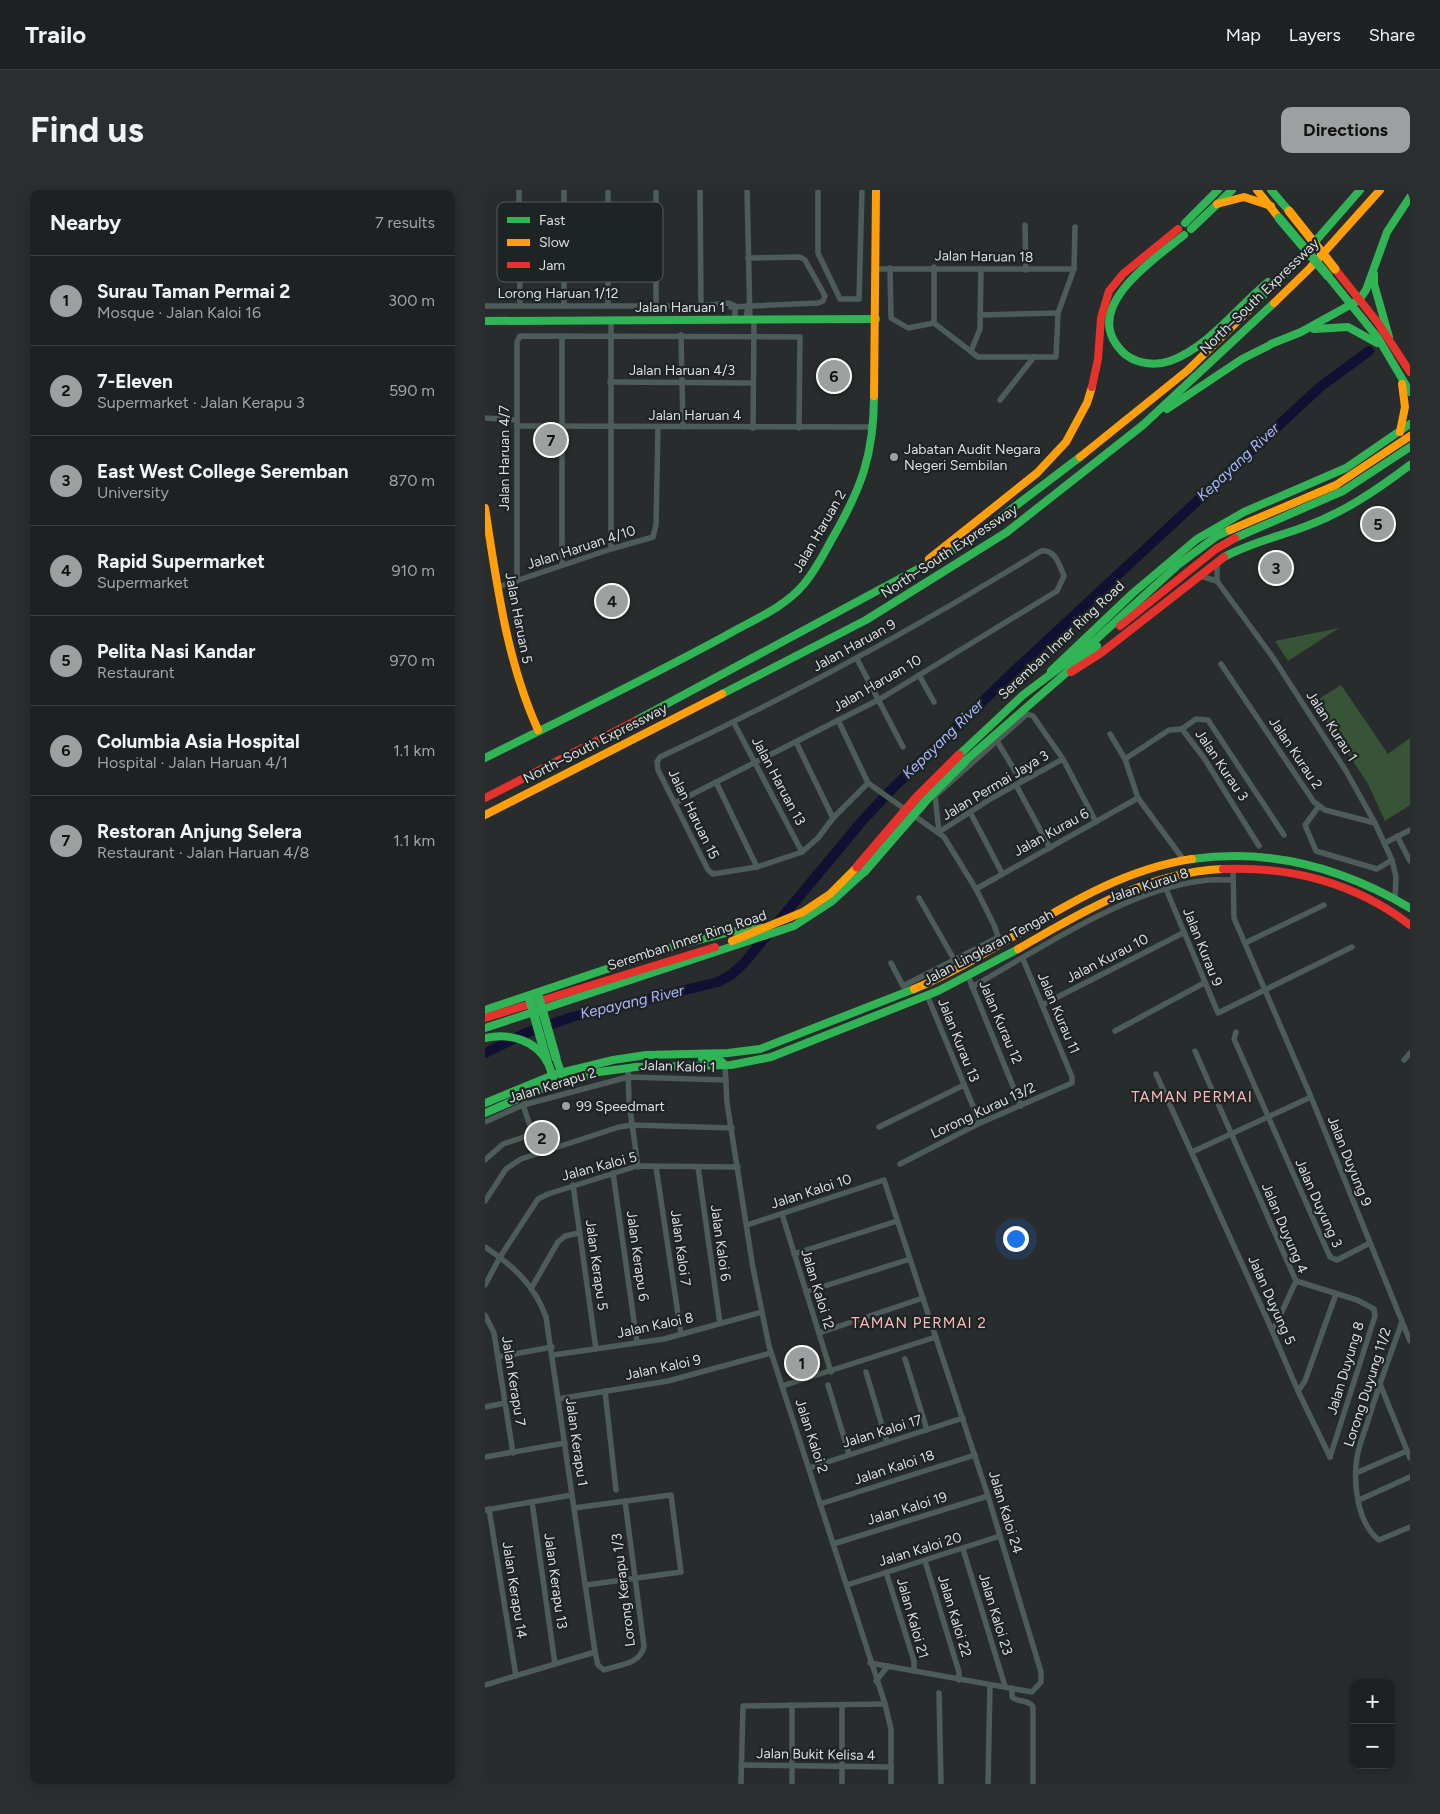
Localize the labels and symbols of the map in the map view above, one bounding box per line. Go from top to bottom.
legend [497,202,663,282]
text: Fast [539,212,565,229]
text: Slow [539,234,570,251]
street label: North–South Expressway [1196,234,1323,358]
street label: Jalan Haruan 18 [934,247,1034,266]
text: Jam [539,257,565,274]
street label: Lorong Haruan 1/12 [497,285,619,302]
street label: Jalan Haruan 1 [635,299,725,316]
pin: 6 [818,357,850,395]
street label: Jalan Haruan 4/3 [629,362,735,379]
street label: Jalan Haruan 4/7 [496,404,513,511]
street label: Jalan Haruan 4 [648,407,742,424]
water label: Kepayang River [1193,419,1284,505]
pin: 7 [535,421,567,459]
place label: Jabatan Audit Negara Negeri Sembilan [904,441,1041,474]
marker: Jabatan Audit Negara Negeri Sembilan [888,451,900,463]
street label: Jalan Haruan 2 [789,487,850,575]
street label: North–South Expressway [878,501,1021,602]
pin: 5 [1362,505,1394,543]
street label: Jalan Haruan 4/10 [525,522,638,573]
pin: 3 [1260,549,1292,587]
street label: Jalan Haruan 5 [501,571,536,665]
street label: Seremban Inner Ring Road [995,578,1128,703]
pin: 4 [596,582,628,620]
street label: Jalan Haruan 9 [810,616,899,675]
street label: Jalan Haruan 10 [830,651,924,716]
street label: Jalan Kurau 1 [1302,688,1361,765]
water label: Kepayang River [899,695,988,782]
street label: North–South Expressway [520,699,671,787]
street label: Jalan Kurau 2 [1265,714,1326,792]
street label: Jalan Kurau 3 [1191,726,1252,804]
street label: Jalan Haruan 13 [748,734,809,828]
street label: Jalan Permai Jaya 3 [939,747,1052,824]
street label: Jalan Haruan 15 [664,766,723,862]
street label: Jalan Kurau 6 [1011,805,1092,860]
street label: Jalan Kurau 8 [1106,864,1191,907]
street label: Jalan Kurau 9 [1179,905,1226,989]
street label: Jalan Lingkaran Tengah [920,906,1056,989]
street label: Seremban Inner Ring Road [606,907,769,974]
street label: Jalan Kurau 10 [1063,930,1151,986]
street label: Jalan Kurau 11 [1034,970,1083,1057]
street label: Jalan Kurau 12 [975,978,1026,1066]
water label: Kepayang River [578,981,687,1023]
street label: Jalan Kurau 13 [934,996,983,1085]
street label: Jalan Kaloi 1 [640,1057,716,1076]
street label: Jalan Kerapu 2 [506,1064,598,1107]
street label: Lorong Kurau 13/2 [928,1079,1038,1142]
district label: TAMAN PERMAI [1131,1088,1253,1106]
place label: 99 Speedmart [576,1098,665,1115]
marker: 99 Speedmart [560,1100,572,1112]
street label: Jalan Duyung 9 [1324,1114,1375,1209]
pin: 2 [526,1119,558,1157]
street label: Jalan Kaloi 5 [560,1148,639,1185]
street label: Jalan Duyung 3 [1291,1156,1346,1250]
street label: Jalan Kaloi 10 [769,1170,854,1213]
street label: Jalan Duyung 4 [1258,1180,1311,1276]
street label: Jalan Kaloi 6 [707,1204,734,1283]
street label: Jalan Kaloi 7 [667,1209,694,1288]
street label: Jalan Kerapu 6 [623,1210,652,1303]
street label: Jalan Kerapu 5 [582,1219,611,1311]
your location [1003,1226,1029,1252]
street label: Jalan Kaloi 12 [797,1247,838,1331]
street label: Jalan Duyung 5 [1244,1253,1299,1348]
street label: Jalan Kaloi 8 [615,1309,695,1342]
district label: TAMAN PERMAI 2 [851,1314,987,1332]
street label: Jalan Duyung 8 [1323,1319,1368,1417]
street label: Lorong Duyung 11/2 [1340,1325,1395,1449]
street label: Jalan Kerapu 7 [498,1335,529,1428]
pin: 1 [786,1344,818,1382]
street label: Jalan Kaloi 9 [624,1351,703,1384]
street label: Jalan Kerapu 1 [562,1397,591,1487]
street label: Jalan Kaloi 2 [792,1397,832,1475]
street label: Jalan Kaloi 17 [840,1411,925,1452]
street label: Jalan Kaloi 18 [852,1446,937,1488]
street label: Jalan Kaloi 24 [985,1469,1026,1556]
street label: Jalan Kaloi 19 [865,1488,949,1529]
street label: Jalan Kaloi 20 [876,1529,964,1570]
street label: Jalan Kerapu 13 [540,1532,571,1630]
street label: Lorong Kerapu 1/3 [608,1532,639,1648]
street label: Jalan Kerapu 14 [498,1540,531,1640]
street label: Jalan Kaloi 23 [975,1571,1016,1657]
street label: Jalan Kaloi 22 [934,1573,975,1659]
street label: Jalan Kaloi 21 [893,1576,932,1660]
street label: Jalan Bukit Kelisa 4 [756,1745,876,1764]

